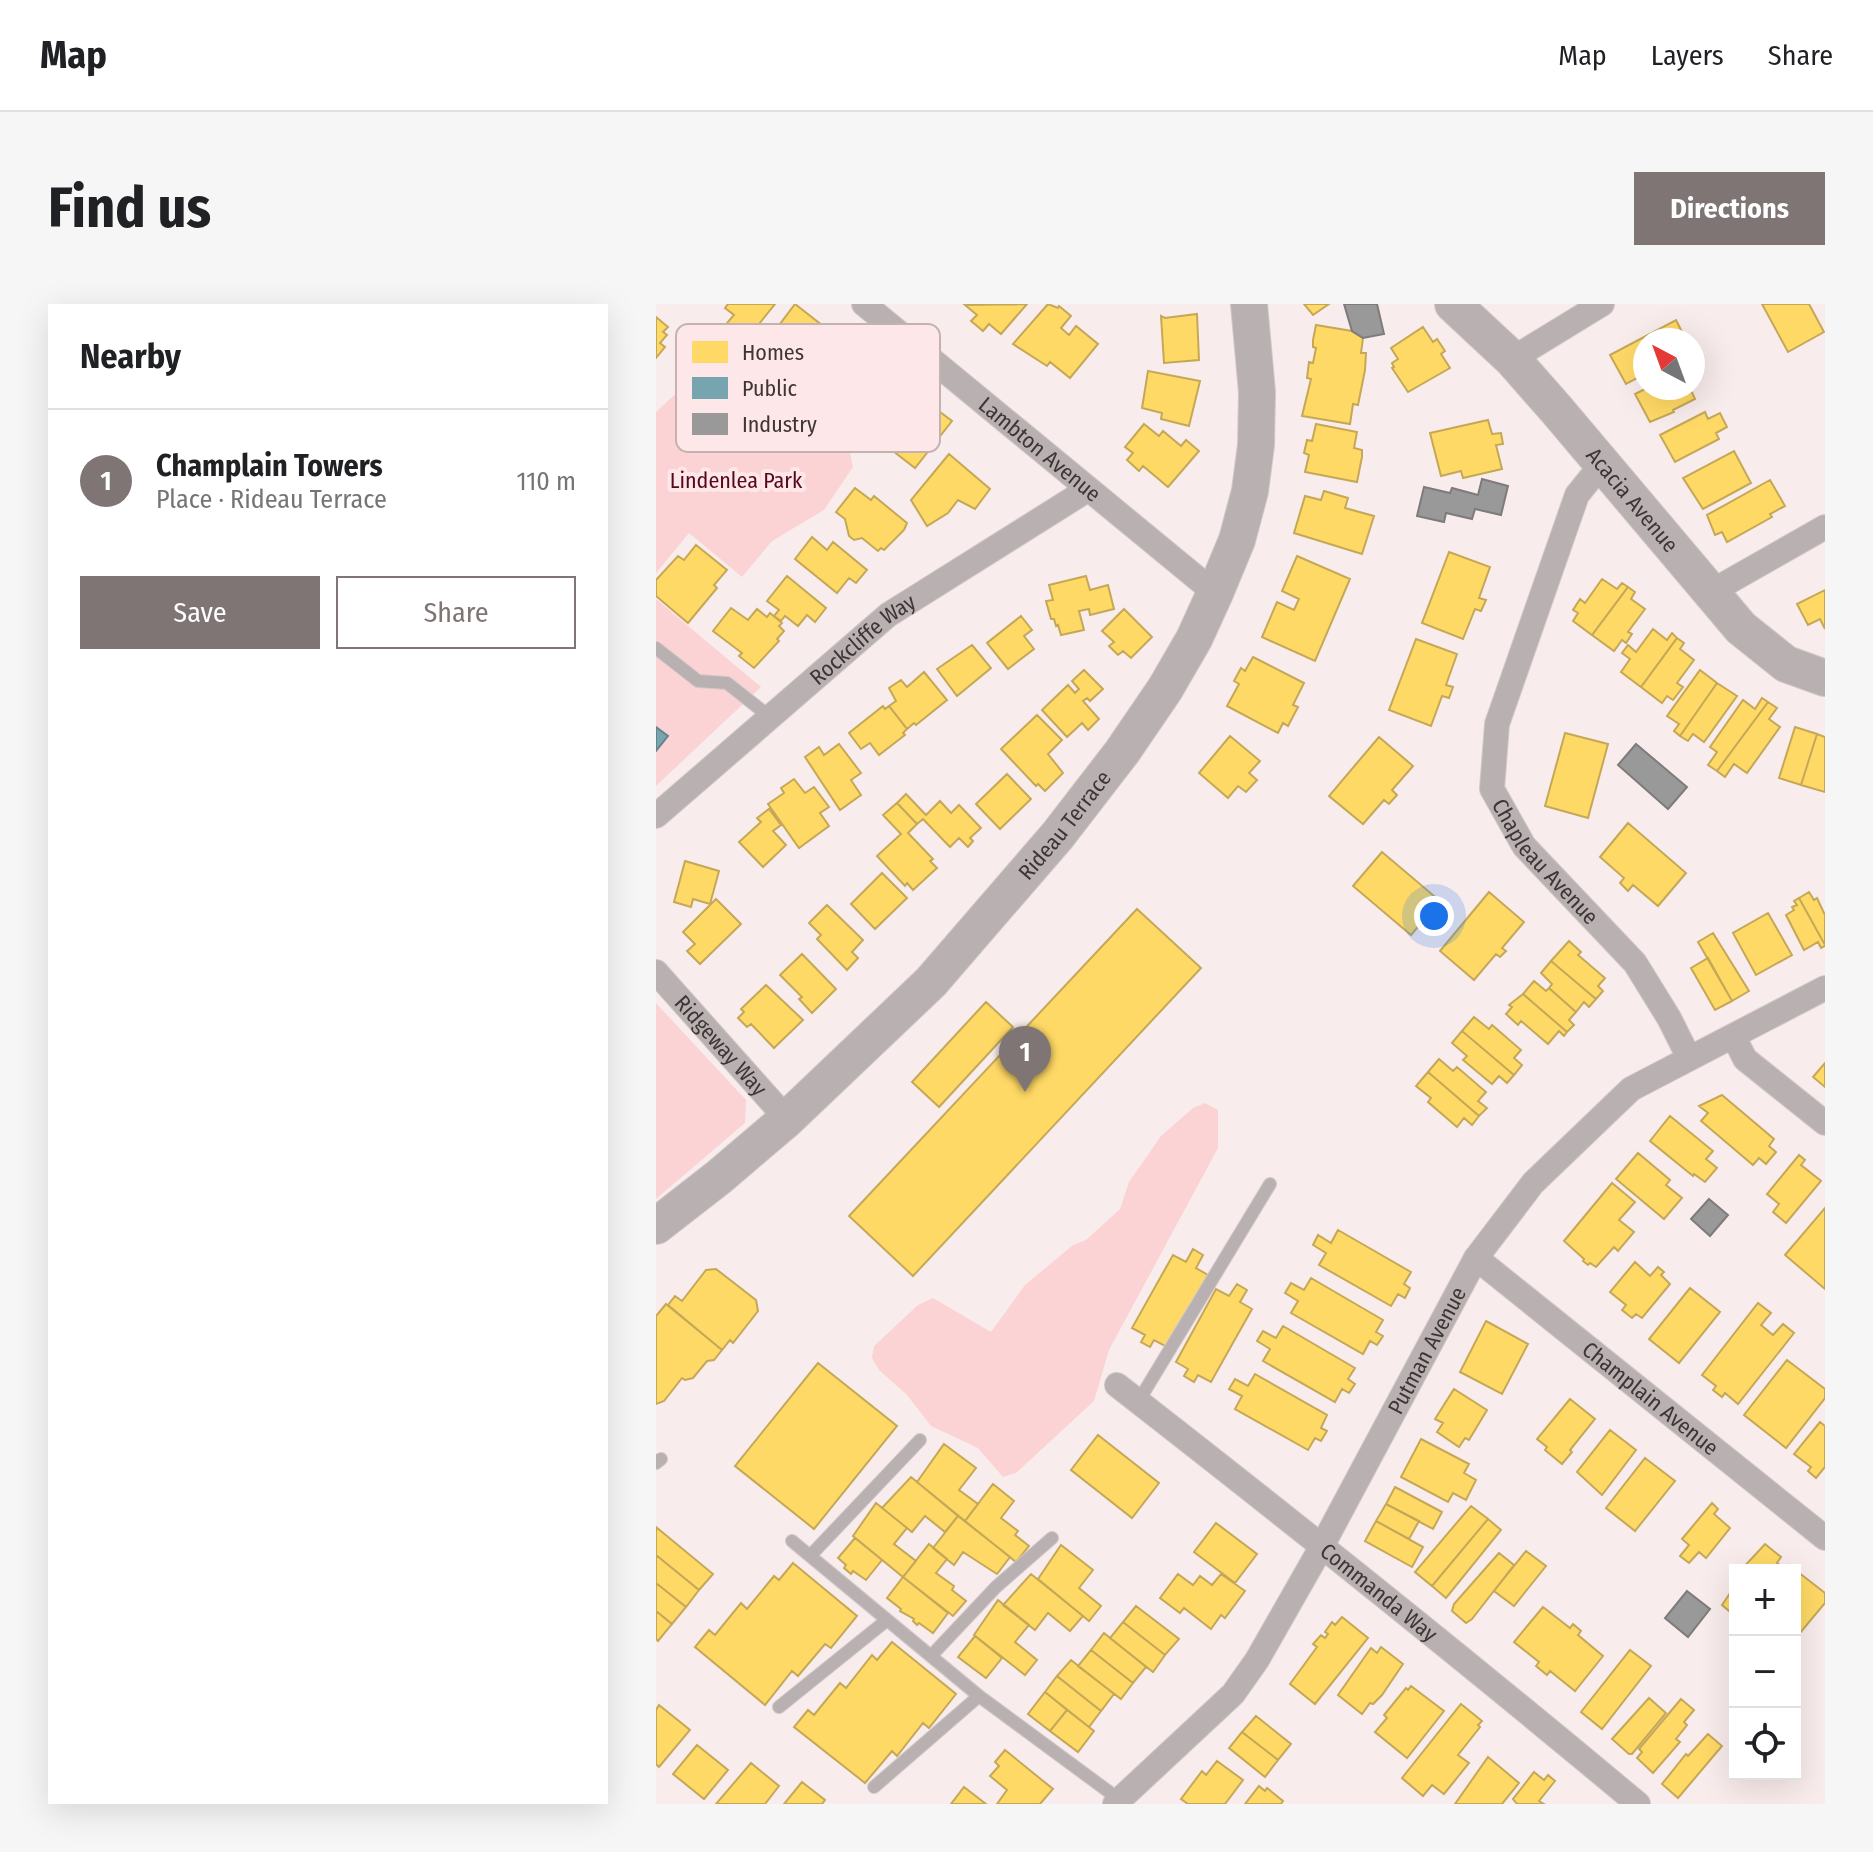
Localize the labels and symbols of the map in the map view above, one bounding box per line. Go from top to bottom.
legend [676,324,940,452]
north arrow [1633,328,1705,400]
text: Homes [742,339,804,366]
text: Public [742,375,798,402]
street label: Lambton Avenue [973,391,1107,507]
text: Industry [742,411,817,438]
street label: Acacia Avenue [1581,442,1684,558]
park label: Lindenlea Park [670,467,803,494]
street label: Rockcliffe Way [804,588,920,690]
street label: Rideau Terrace [1012,765,1116,885]
street label: Chapleau Avenue [1487,794,1604,930]
your location [1414,896,1454,936]
street label: Ridgeway Way [669,989,773,1101]
pin: 1 [999,1026,1051,1092]
street label: Putman Avenue [1382,1282,1472,1419]
street label: Champlain Avenue [1577,1335,1724,1461]
street label: Commanda Way [1315,1537,1443,1647]

